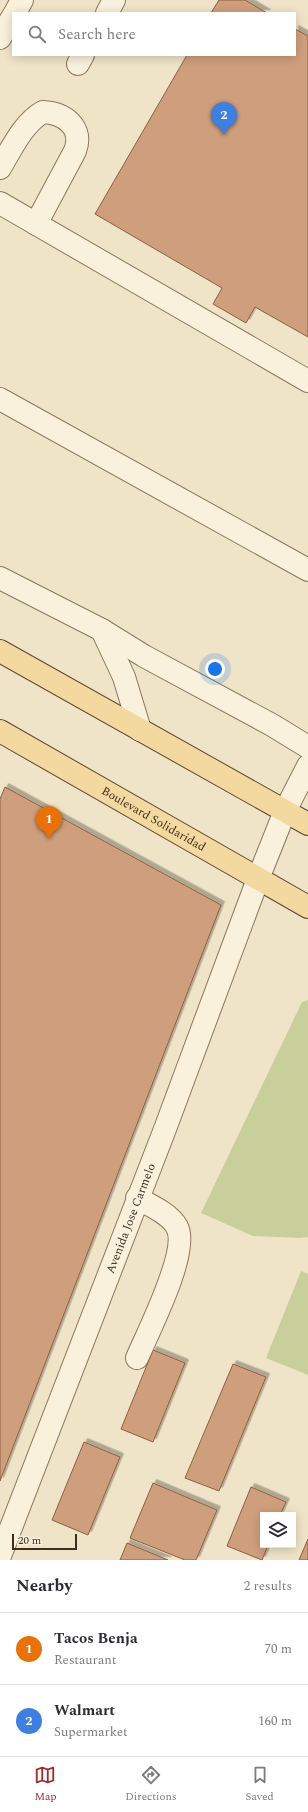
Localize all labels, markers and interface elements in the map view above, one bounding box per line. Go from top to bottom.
search box [12,12,296,56]
icon: search [26,23,48,45]
text: Search here [58,23,136,46]
pin: 2 [211,102,237,135]
your location [205,659,225,679]
street label: Boulevard Solidaridad [98,781,210,856]
pin: 1 [36,806,62,839]
street label: Avenida Jose Carmelo [101,1160,160,1276]
map controls [260,1512,296,1548]
button: layers [260,1512,296,1548]
scale bar [12,1532,77,1551]
text: 20 m [18,1532,41,1549]
text: Nearby [16,1573,72,1599]
text: 2 results [244,1576,292,1596]
text: Tacos Benja [54,1627,138,1650]
text: 1 [25,1639,33,1659]
text: 70 m [265,1639,292,1659]
text: Restaurant [54,1650,116,1670]
text: Walmart [54,1699,115,1722]
text: 2 [25,1711,33,1731]
text: 160 m [258,1711,292,1731]
text: Supermarket [54,1722,128,1742]
tab: Map [34,1764,57,1805]
tab: Directions [125,1764,177,1805]
tab: Saved [245,1764,274,1805]

